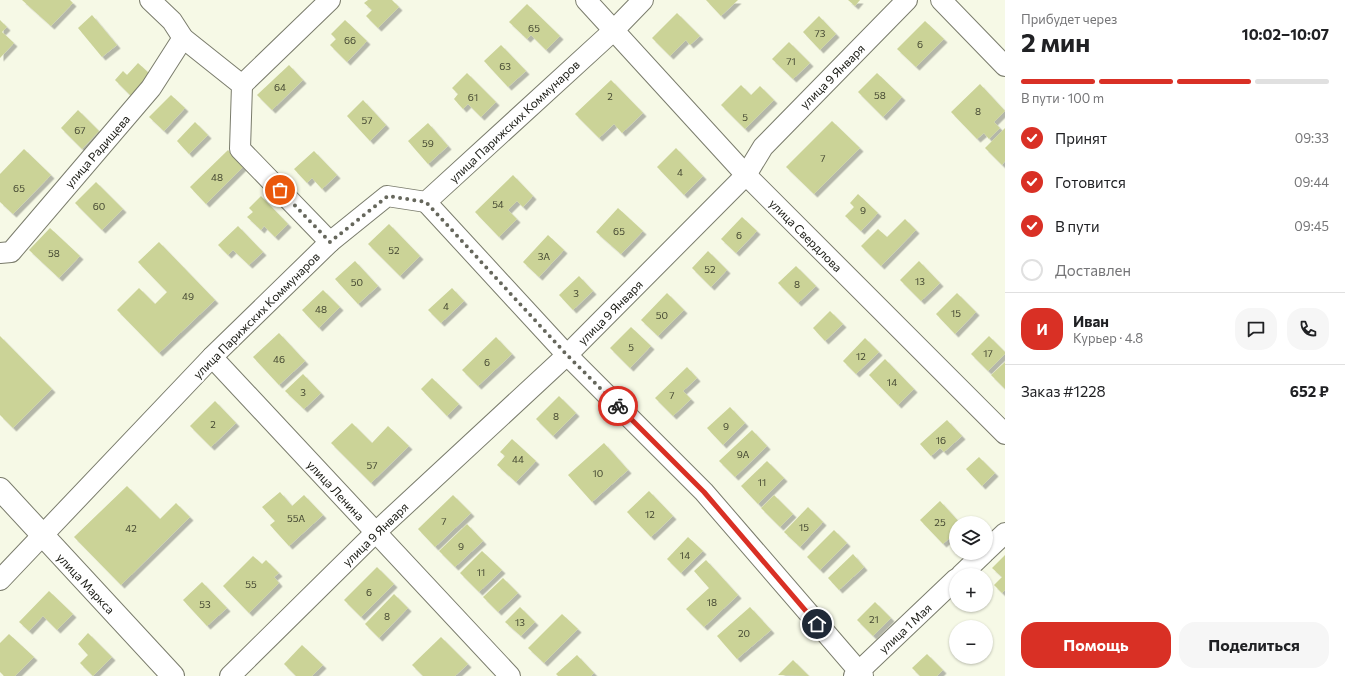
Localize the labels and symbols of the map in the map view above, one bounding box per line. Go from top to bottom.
house number: 65 [528,22,540,34]
house number: 73 [815,27,826,39]
house number: 66 [344,34,356,46]
house number: 6 [917,38,923,50]
street label: улица 9 Января [797,41,867,111]
house number: 71 [786,55,796,67]
street label: улица Парижских Коммунаров [446,57,582,185]
house number: 63 [499,60,511,72]
house number: 64 [274,81,286,93]
house number: 58 [874,89,886,101]
house number: 2 [607,90,613,102]
house number: 61 [468,91,478,103]
house number: 8 [975,105,981,117]
house number: 5 [742,111,748,123]
street label: улица Радищева [62,112,132,190]
house number: 57 [361,114,373,126]
house number: 67 [74,124,86,136]
house number: 59 [422,137,434,149]
house number: 7 [820,152,826,164]
house number: 4 [677,166,683,178]
house number: 48 [211,171,223,183]
pin [263,173,297,207]
house number: 65 [13,182,25,194]
street label: улица Свердлова [767,196,845,274]
house number: 54 [492,198,504,210]
house number: 60 [93,200,105,212]
house number: 9 [860,204,866,216]
house number: 65 [613,225,625,237]
house number: 6 [736,229,742,241]
house number: 52 [388,244,400,256]
house number: 58 [48,247,60,259]
street label: улица Парижских Коммунаров [190,249,322,381]
house number: 3А [538,250,550,262]
house number: 52 [704,263,716,275]
house number: 13 [915,275,925,287]
house number: 50 [351,276,363,288]
street label: улица 9 Января [575,277,645,347]
house number: 8 [794,278,800,290]
house number: 3 [573,287,579,299]
house number: 49 [182,290,194,302]
house number: 4 [443,300,449,312]
house number: 48 [315,303,327,315]
house number: 15 [951,307,961,319]
house number: 50 [656,309,668,321]
house number: 5 [628,341,634,353]
house number: 17 [983,347,993,359]
house number: 12 [856,350,866,362]
house number: 46 [273,353,285,365]
house number: 6 [484,356,490,368]
house number: 14 [887,376,897,388]
house number: 3 [300,386,306,398]
courier [598,386,638,426]
house number: 7 [669,389,675,401]
house number: 8 [553,410,559,422]
house number: 2 [210,418,216,430]
house number: 9 [723,420,729,432]
house number: 16 [936,434,946,446]
house number: 9А [737,448,749,460]
house number: 44 [512,453,524,465]
street label: улица Ленина [305,457,367,523]
house number: 57 [366,459,378,471]
house number: 10 [593,467,603,479]
house number: 11 [758,476,766,488]
street label: улица 9 Января [339,499,411,569]
house number: 12 [645,508,655,520]
house number: 55А [287,512,305,524]
house number: 7 [441,515,447,527]
house number: 25 [934,516,946,528]
house number: 15 [799,521,809,533]
house number: 42 [125,522,137,534]
house number: 9 [458,540,464,552]
house number: 14 [680,549,690,561]
street label: улица Маркса [54,550,118,616]
house number: 11 [477,566,485,578]
house number: 55 [245,578,257,590]
house number: 6 [366,586,372,598]
house number: 18 [707,596,717,608]
house number: 53 [199,598,211,610]
street label: улица 1 Мая [876,600,934,656]
pin [800,607,834,641]
house number: 8 [384,610,390,622]
house number: 21 [869,613,879,625]
house number: 13 [515,616,525,628]
house number: 20 [738,627,750,639]

